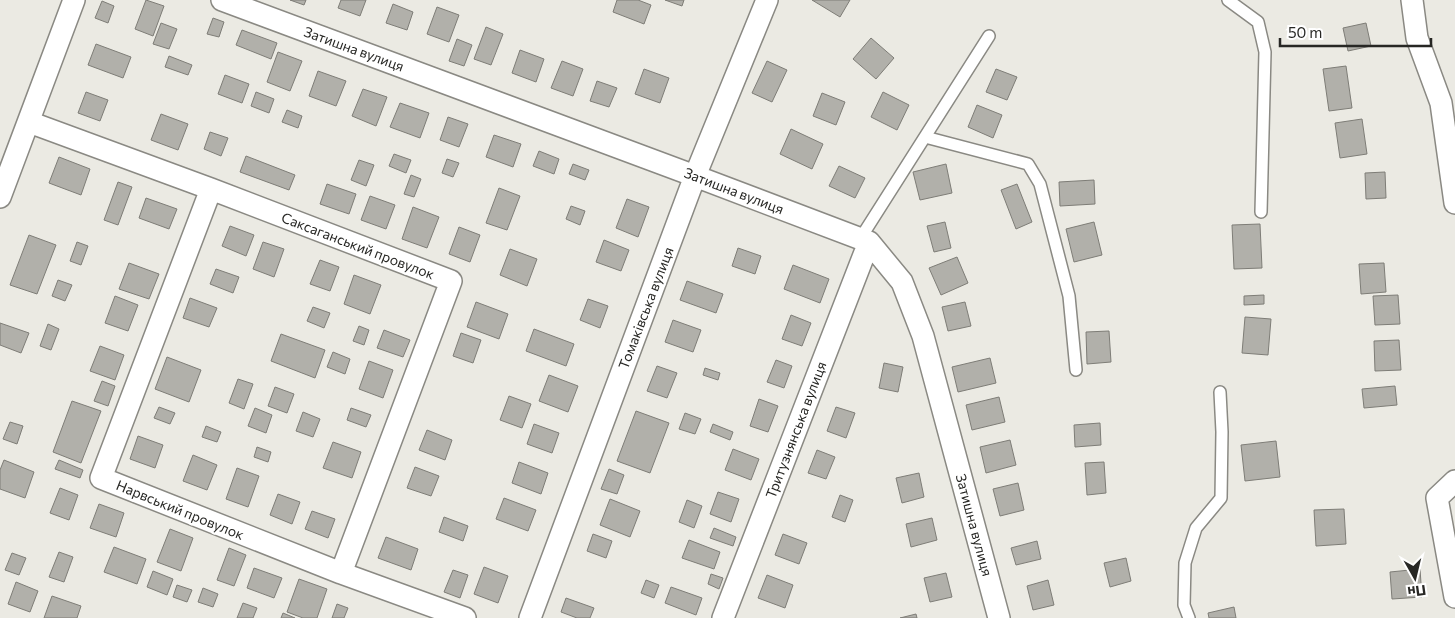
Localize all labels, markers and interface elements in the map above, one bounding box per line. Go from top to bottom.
scale bar [1280,15,1431,47]
street label: Затишна вулиця [302,23,407,75]
text: 50 m [1288,23,1322,41]
street label: Затишна вулиця [682,164,786,217]
street label: Саксаганський провулок [279,208,438,283]
street label: Томаківська вулиця [614,244,677,371]
street label: Тритузнянська вулиця [762,359,829,501]
street label: Затишна вулиця [953,472,996,578]
street label: Нарвський провулок [114,476,247,543]
north arrow [1390,553,1440,603]
text: Пн [1407,582,1427,601]

